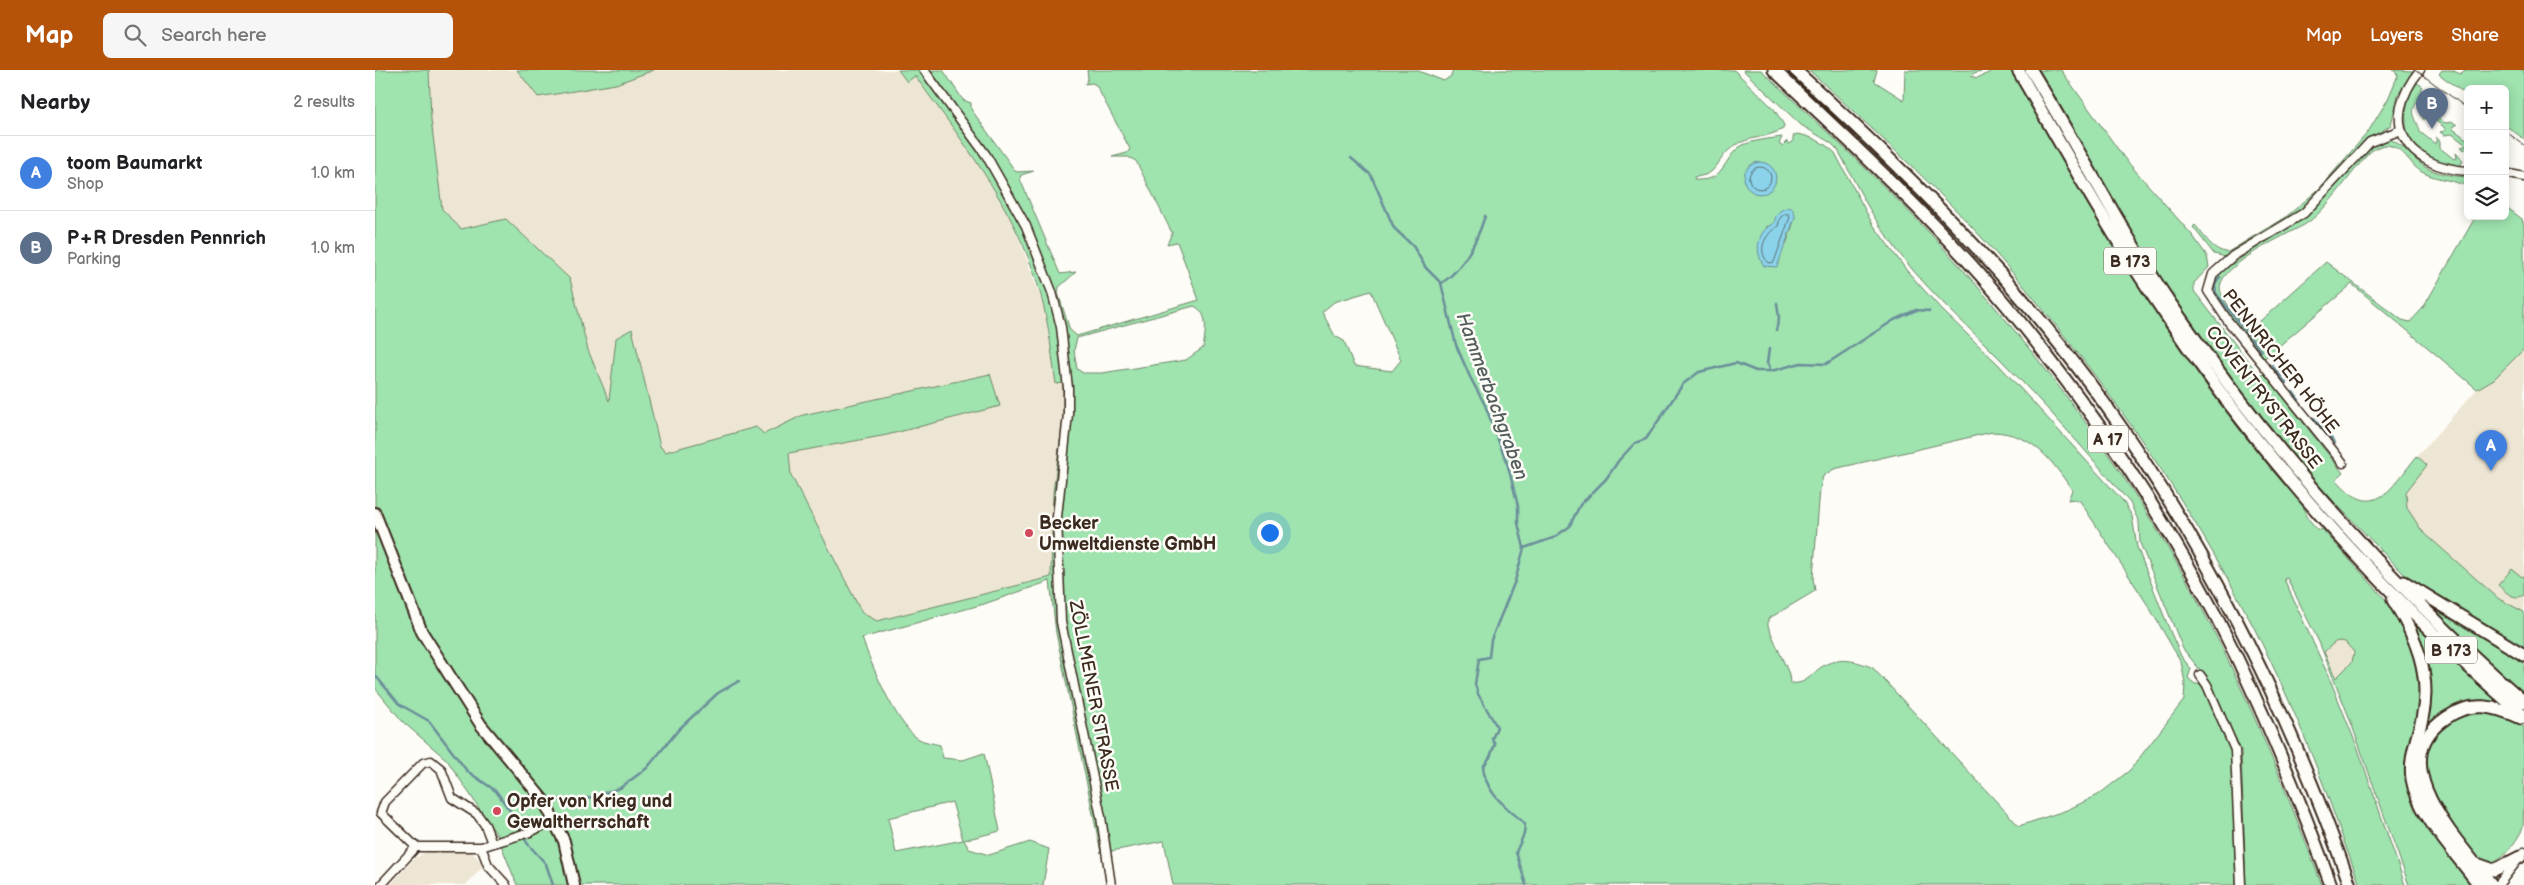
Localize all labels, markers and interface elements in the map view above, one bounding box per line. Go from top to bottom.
search box [103,13,453,58]
text: Map [25,21,73,50]
icon: search [121,21,149,49]
text: Search here [161,24,267,47]
text: Map [2306,25,2342,46]
text: Layers [2370,25,2423,46]
text: Share [2451,25,2499,46]
map controls [2464,85,2509,220]
button: + [2464,85,2509,130]
pin: B [2416,88,2448,129]
text: Nearby [20,90,90,115]
text: 2 results [293,93,355,112]
button: − [2464,130,2509,175]
text: toom Baumarkt [67,152,202,175]
text: A [31,164,41,183]
text: 1.0 km [311,164,355,183]
text: Shop [67,175,104,194]
button: layers [2464,175,2509,220]
text: P+R Dresden Pennrich [67,227,266,250]
text: B [30,239,42,258]
text: 1.0 km [311,239,355,258]
road number: B 173 [2104,248,2156,275]
text: Parking [67,250,121,269]
street label: PENNRICHER HÖHE [2218,285,2344,437]
water label: Hammerbachgraben [1451,310,1533,483]
street label: COVENTRYSTRASSE [2201,322,2326,473]
road number: A 17 [2088,426,2128,452]
pin: A [2475,430,2507,471]
place label: Becker Umweltdienste GmbH [1039,513,1216,555]
your location [1257,520,1283,546]
marker: Becker Umweltdienste GmbH [1023,527,1035,539]
street label: ZÖLLMENER STRASSE [1064,598,1123,794]
road number: B 173 [2425,636,2477,664]
place label: Opfer von Krieg und Gewaltherrschaft [507,791,672,833]
marker: Opfer von Krieg und Gewaltherrschaft [491,805,503,817]

